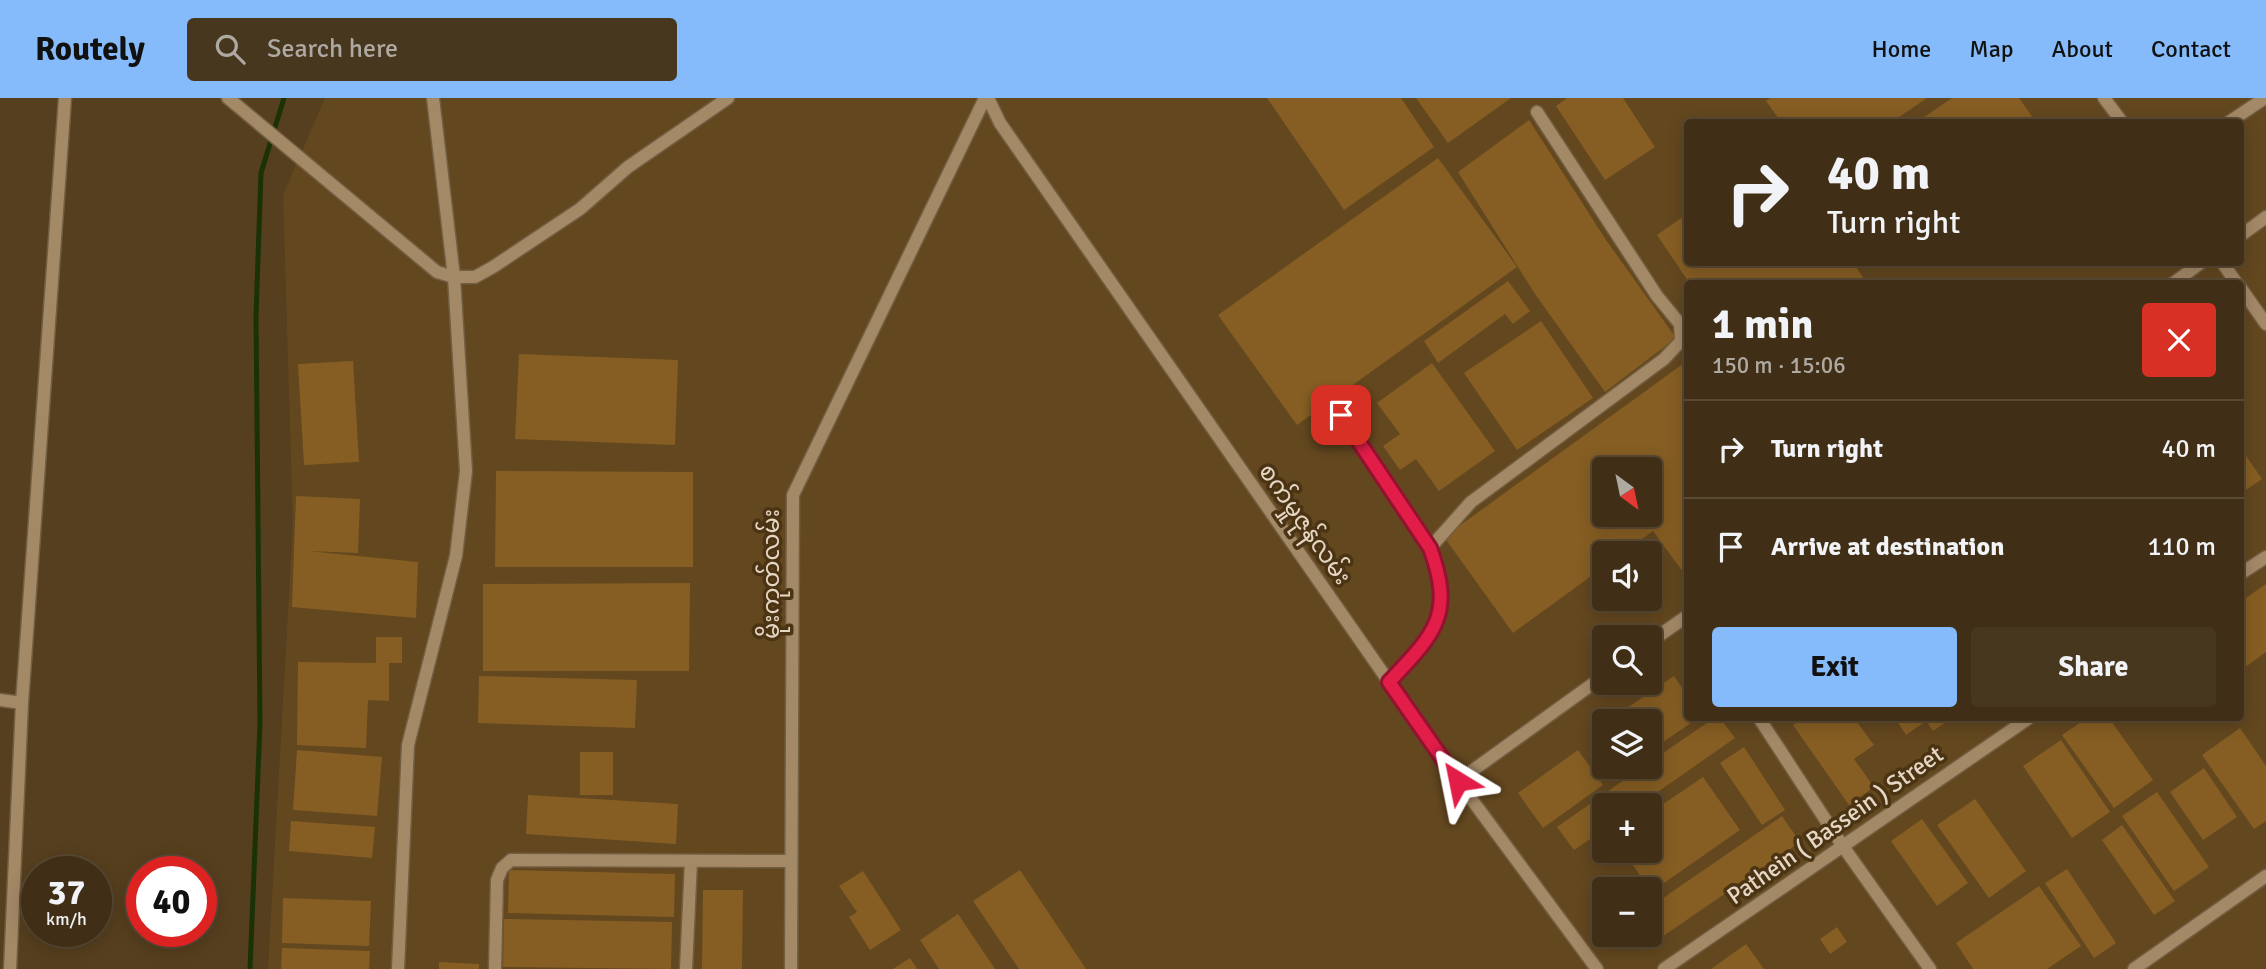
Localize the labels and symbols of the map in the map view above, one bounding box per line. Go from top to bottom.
pin [1311,385,1371,445]
street label: စက်မှုဇုန်လမ်း [1249,457,1359,593]
north arrow [1592,457,1662,527]
street label: မိုးကုတ်လမ်း [755,509,790,639]
street label: Pathein ( Bassein ) Street [1721,739,1949,911]
position arrow [1421,744,1495,818]
speed limit sign: 40 [126,856,217,947]

